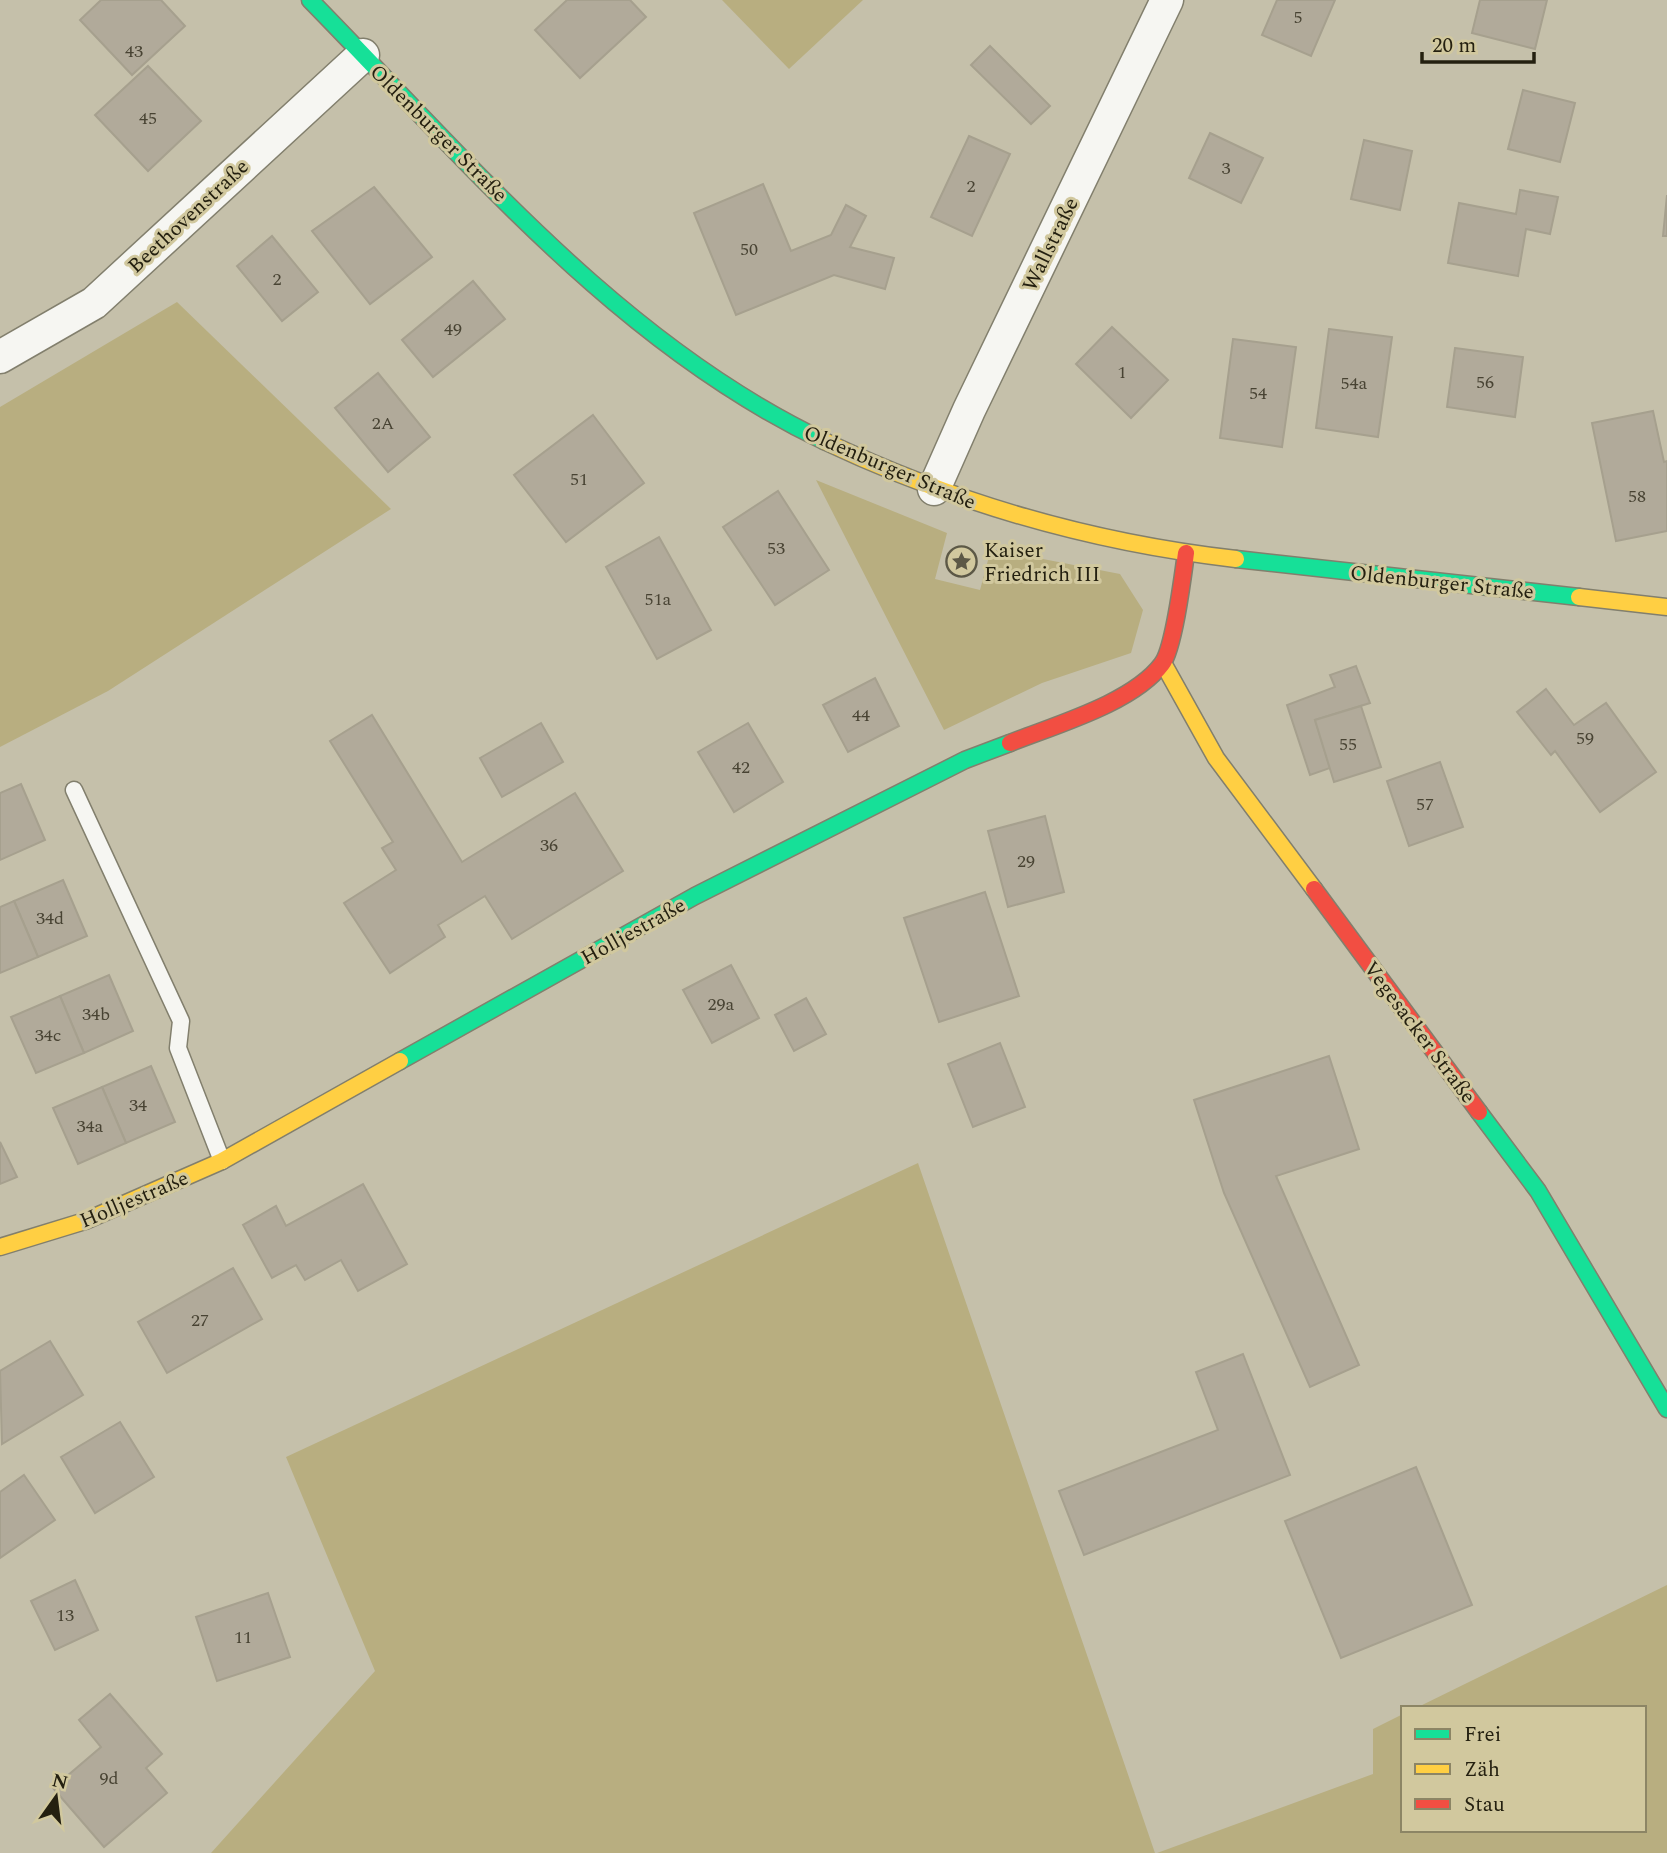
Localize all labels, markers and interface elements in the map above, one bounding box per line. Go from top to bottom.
house number: 5 [1294,4,1303,31]
scale bar [1422,21,1534,65]
text: 20 m [1432,30,1476,62]
house number: 43 [125,38,143,65]
street label: Oldenburger Straße [362,57,515,210]
house number: 45 [139,105,157,132]
street label: Beethovenstraße [121,152,257,282]
house number: 3 [1222,155,1231,182]
house number: 2 [967,173,976,200]
street label: Wallstraße [1014,192,1087,297]
house number: 50 [740,236,758,263]
house number: 2 [273,266,282,293]
house number: 49 [444,316,462,343]
house number: 1 [1118,359,1127,386]
house number: 56 [1476,369,1494,396]
house number: 54a [1341,370,1368,397]
house number: 54 [1249,380,1267,407]
house number: 2A [372,410,394,437]
street label: Oldenburger Straße [798,417,981,519]
house number: 51 [570,466,588,493]
house number: 58 [1628,483,1646,510]
house number: 53 [767,535,785,562]
place label: Kaiser Friedrich III [984,535,1100,591]
place icon: Kaiser Friedrich III [944,545,978,579]
street label: Oldenburger Straße [1348,557,1535,609]
house number: 51a [645,586,672,613]
house number: 44 [852,702,870,729]
house number: 59 [1576,725,1594,752]
house number: 55 [1339,731,1357,758]
house number: 42 [732,754,750,781]
house number: 57 [1416,791,1434,818]
house number: 36 [540,832,558,859]
house number: 29 [1017,848,1035,875]
street label: Holljestraße [575,890,692,974]
house number: 34d [36,905,64,932]
street label: Vegesacker Straße [1355,955,1483,1111]
house number: 29a [708,991,735,1018]
house number: 34b [82,1001,110,1028]
house number: 34c [35,1022,61,1049]
house number: 34 [129,1092,147,1119]
house number: 34a [77,1113,104,1140]
street label: Holljestraße [75,1163,194,1237]
house number: 27 [191,1307,209,1334]
house number: 13 [56,1602,74,1629]
house number: 11 [234,1624,252,1651]
legend [1401,1706,1646,1832]
text: Frei [1464,1719,1501,1751]
text: Zäh [1464,1754,1500,1786]
north arrow [21,1762,91,1832]
house number: 9d [99,1765,119,1792]
text: N [49,1766,71,1798]
text: Stau [1464,1789,1505,1821]

